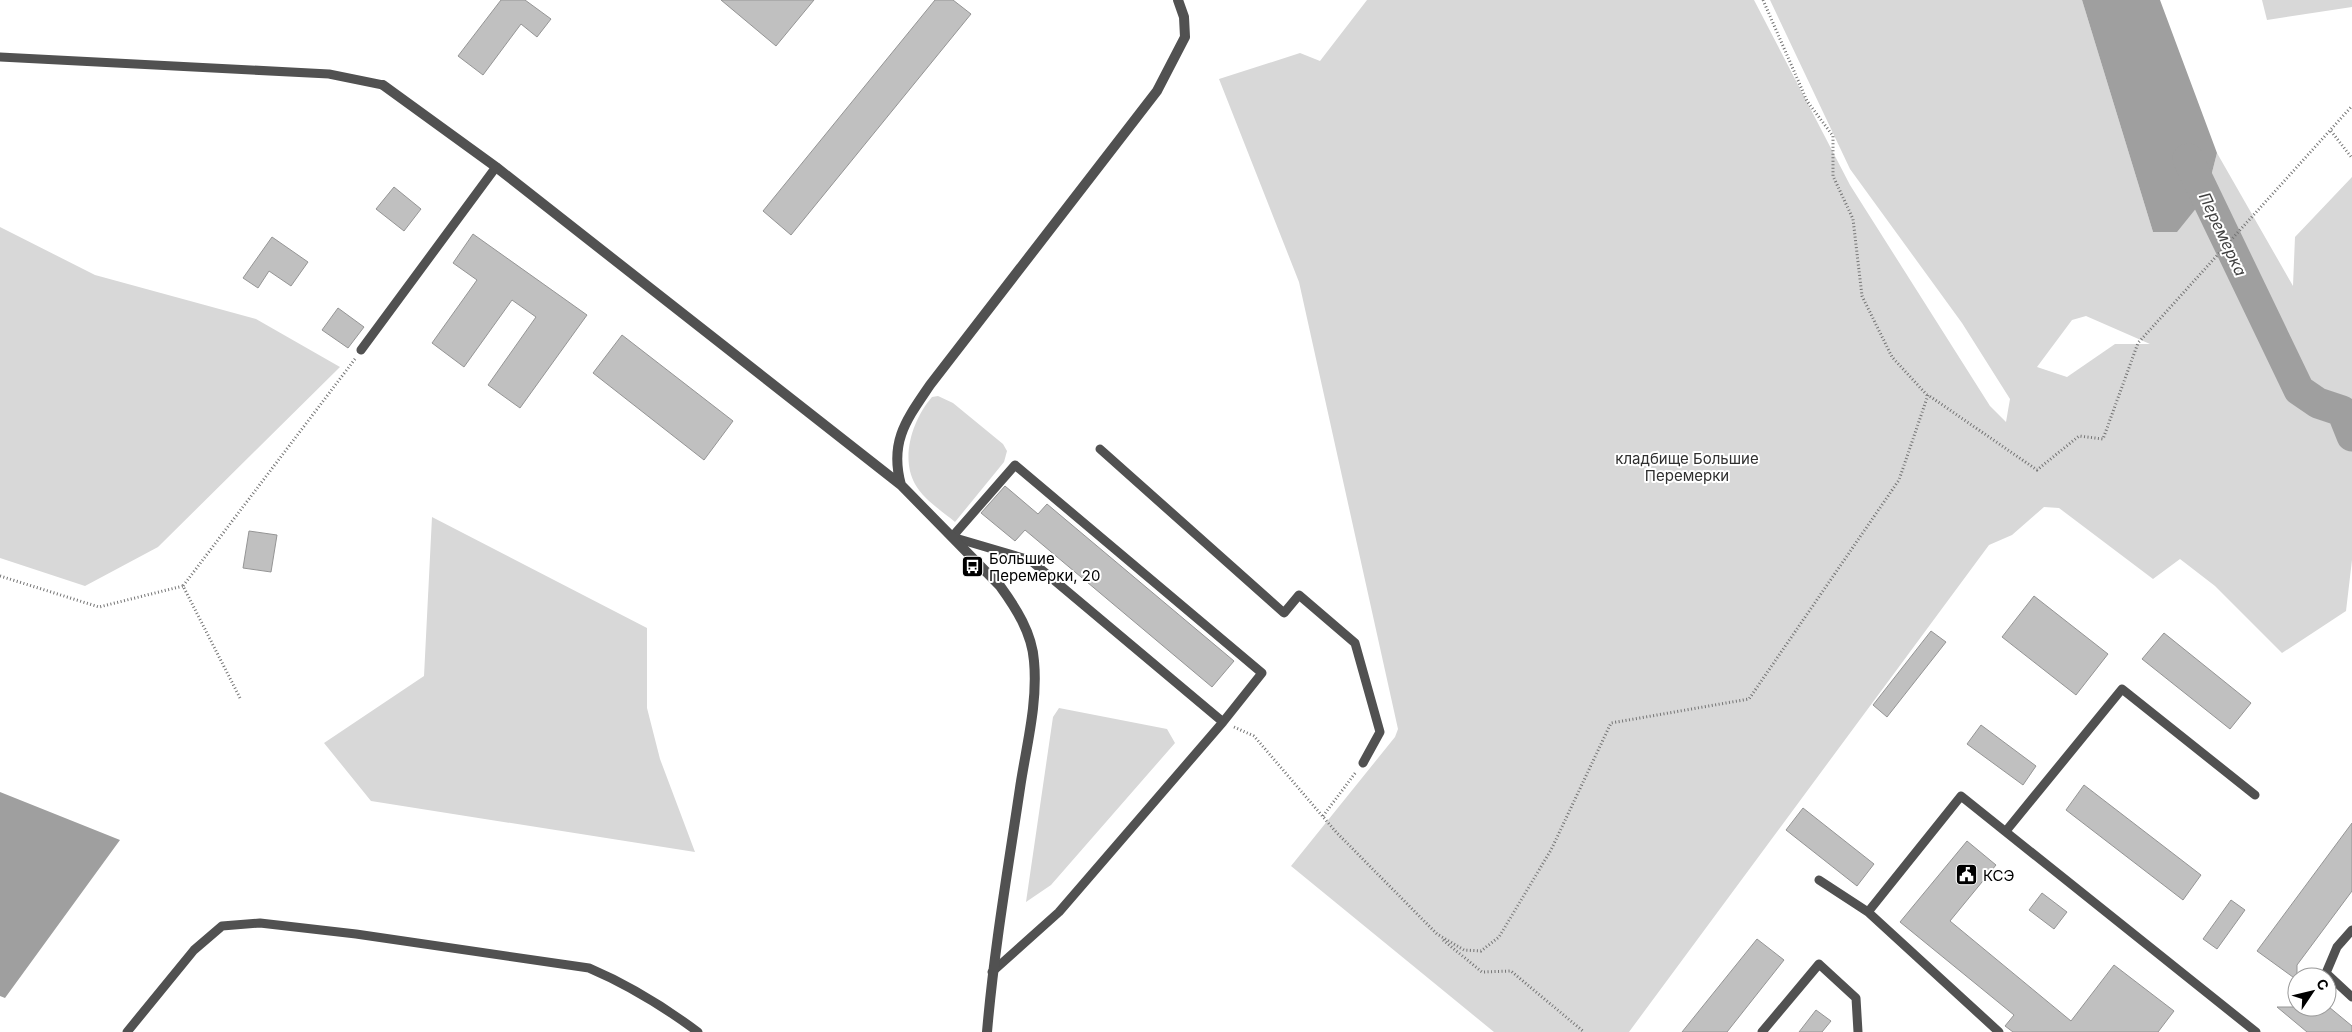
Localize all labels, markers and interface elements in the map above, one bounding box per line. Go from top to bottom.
water label: Перемерка [2195,189,2251,279]
park label: кладбище Большие Перемерки [1615,449,1759,485]
place label: Большие Перемерки, 20 [989,549,1100,585]
bus stop icon: Большие Перемерки, 20 [961,555,985,579]
public building icon: КСЭ [1955,863,1979,887]
place label: КСЭ [1983,866,2015,885]
north arrow [2287,967,2337,1017]
text: С [2313,975,2333,993]

